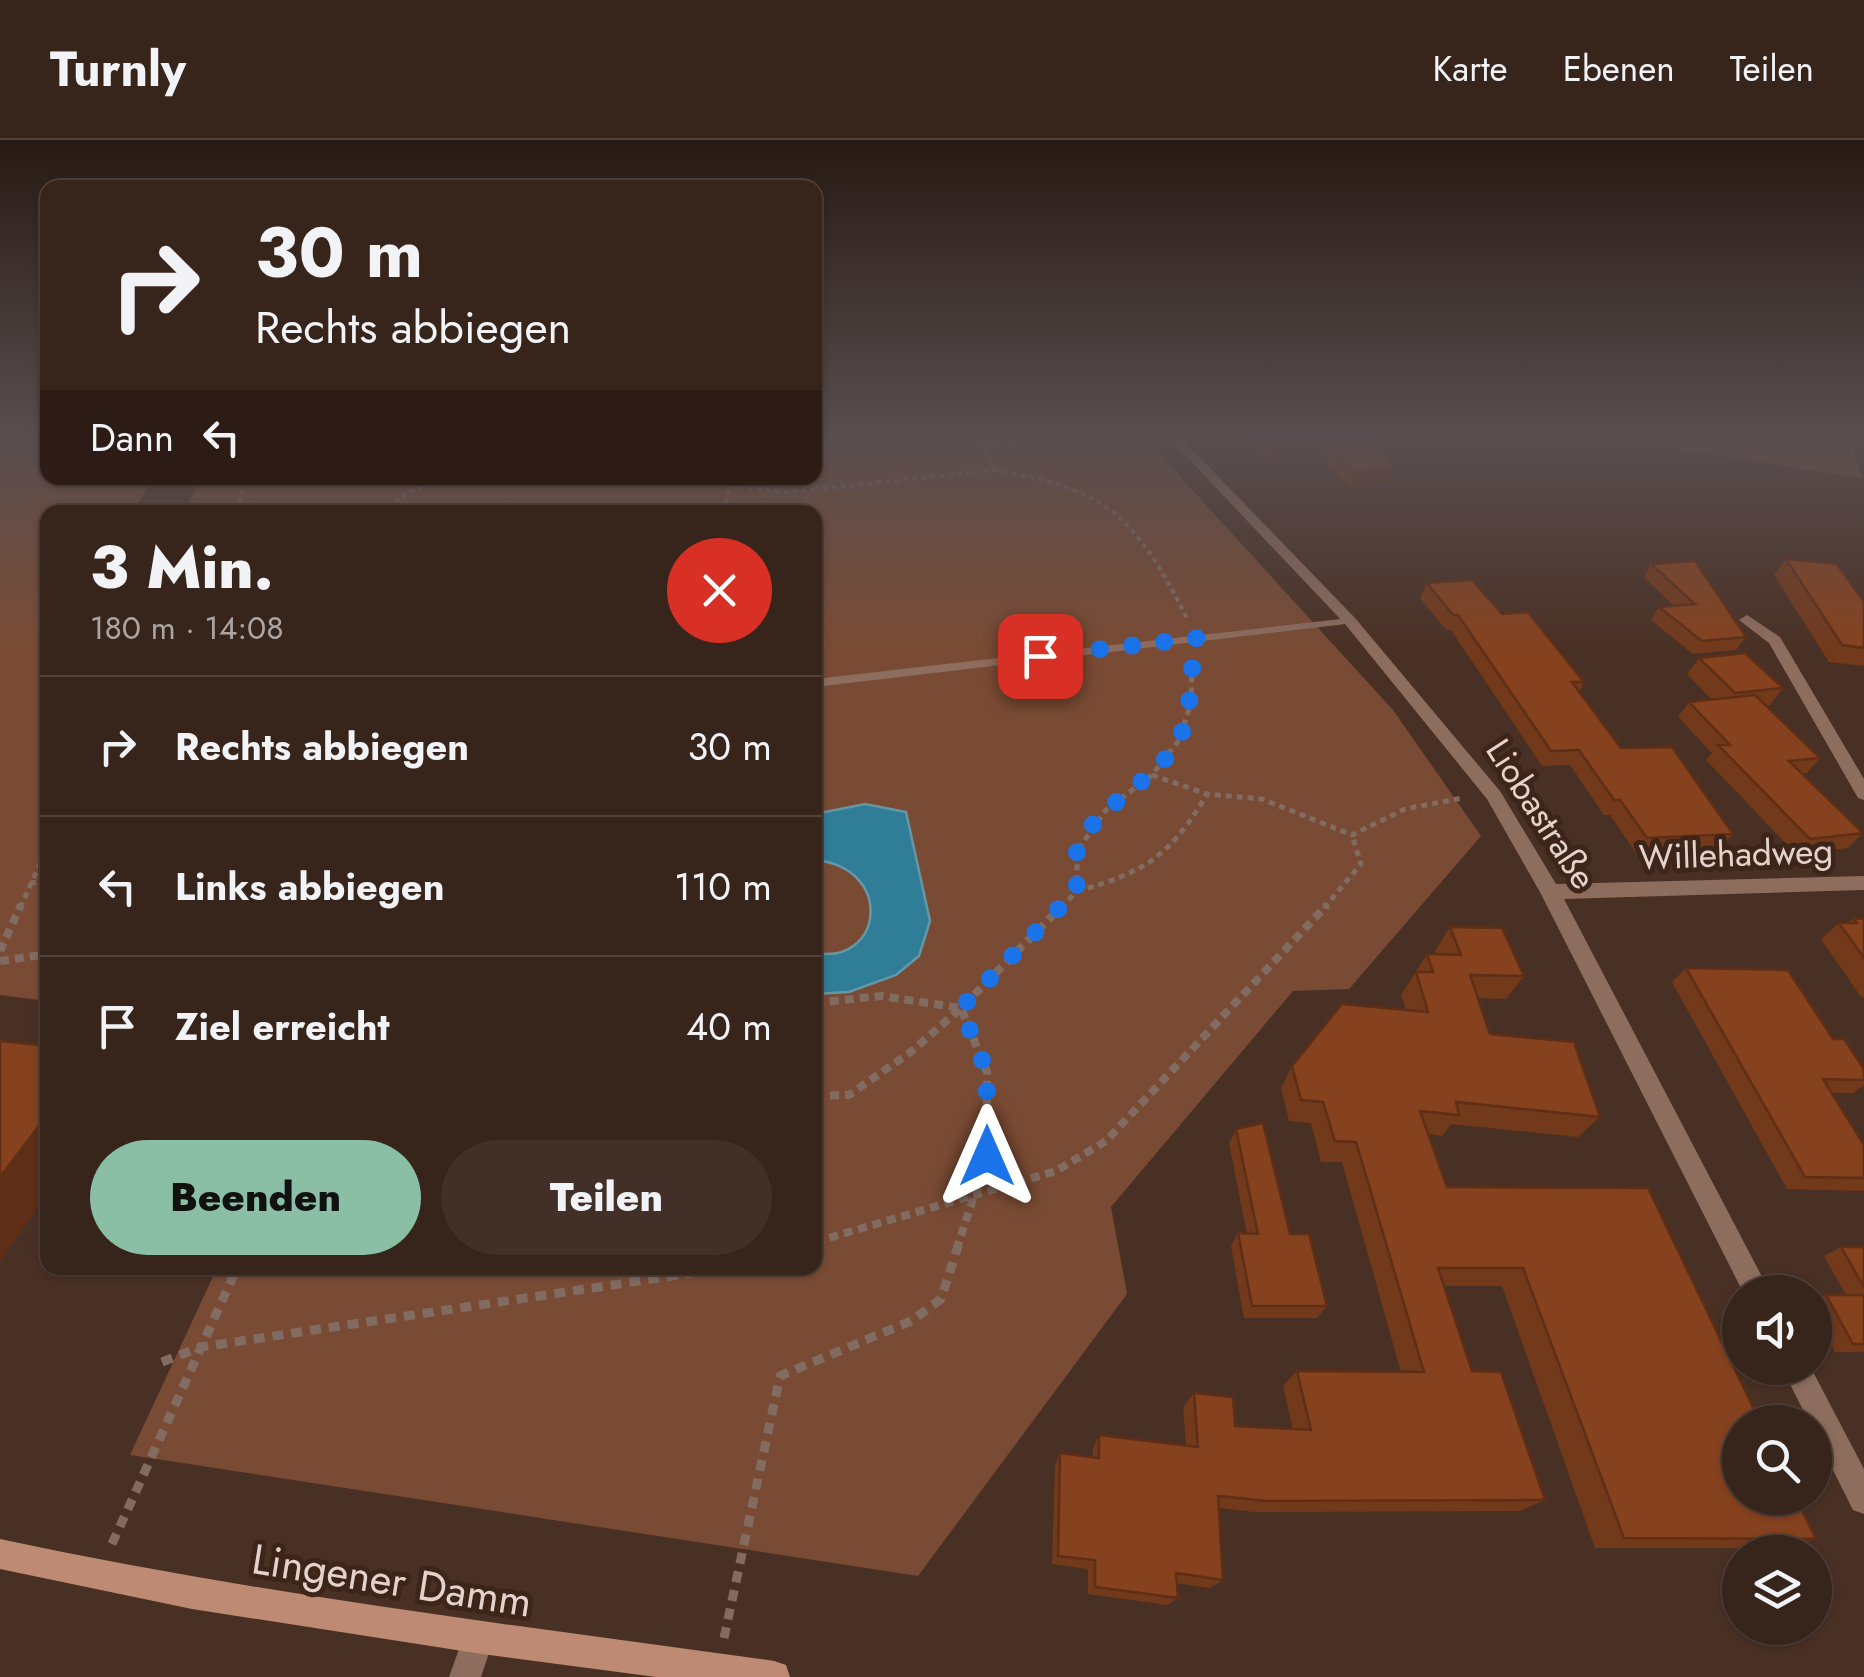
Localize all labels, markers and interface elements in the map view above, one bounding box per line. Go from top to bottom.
text: Turnly [50,35,186,104]
text: Karte [1433,44,1508,94]
text: Ebenen [1563,44,1675,94]
text: Teilen [1730,44,1814,94]
text: 30 m [255,202,423,303]
icon: right [90,220,220,350]
text: Rechts abbiegen [255,295,571,360]
text: Dann [90,410,174,465]
icon: left [194,410,249,465]
text: 3 Min. [90,524,273,611]
button: close [667,538,772,643]
text: 180 m · 14:08 [90,605,284,651]
pin [998,614,1083,699]
icon: arrive [1013,629,1068,684]
icon: right [90,719,145,774]
text: Rechts abbiegen [175,719,469,774]
text: 30 m [687,719,772,774]
street label: Liobastraße [1474,729,1608,899]
street label: Willehadweg [1638,826,1834,882]
icon: left [90,859,145,914]
text: Links abbiegen [175,859,445,914]
text: 110 m [674,859,772,914]
icon: arrive [90,999,145,1054]
text: Ziel erreicht [175,999,390,1054]
text: 40 m [686,999,772,1054]
position arrow [935,1104,1039,1208]
button: Beenden [90,1140,421,1255]
button: Teilen [441,1140,772,1255]
map controls [1722,1275,1832,1645]
button: sound [1722,1275,1832,1385]
button: search [1722,1405,1832,1515]
street label: Lingener Damm [248,1528,536,1633]
button: layers [1722,1535,1832,1645]

